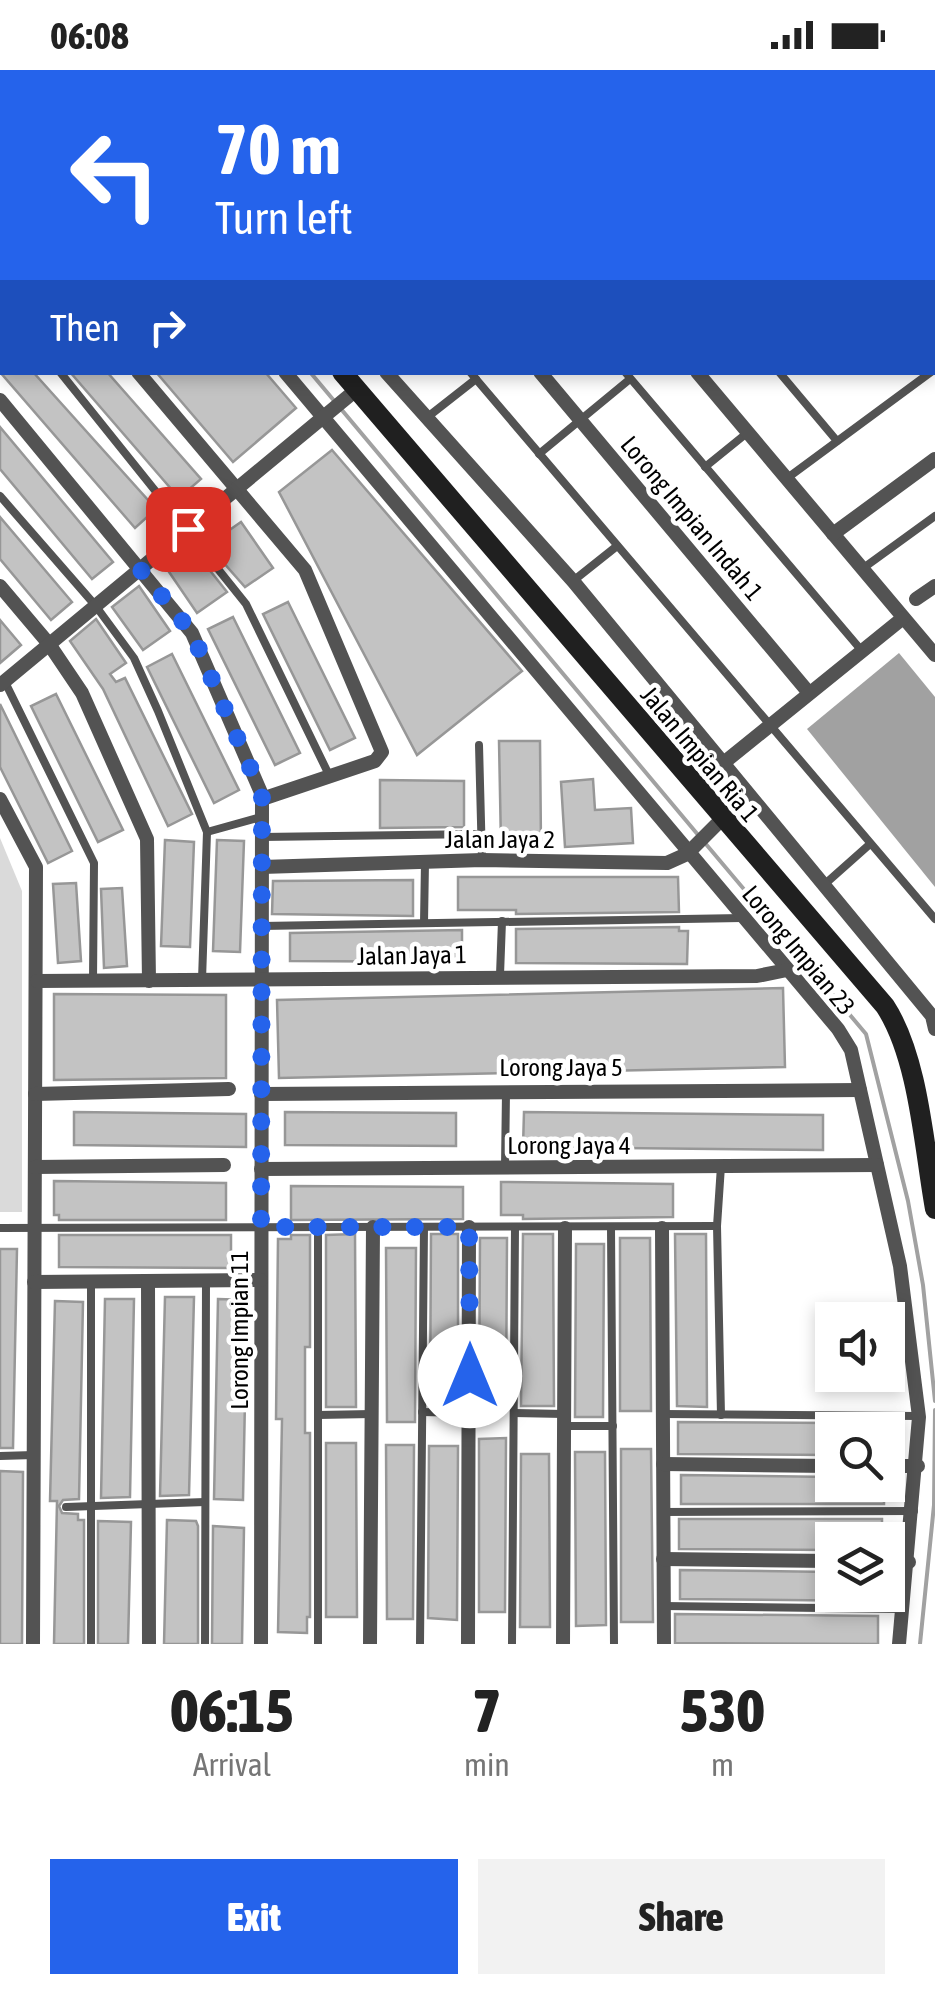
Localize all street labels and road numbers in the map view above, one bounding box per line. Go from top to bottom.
street label: Lorong Impian Indah 1 [615,430,769,606]
street label: Jalan Impian Ria 1 [635,681,765,827]
street label: Jalan Jaya 2 [445,825,555,853]
street label: Lorong Impian 23 [737,880,861,1020]
street label: Jalan Jaya 1 [357,940,467,970]
street label: Lorong Jaya 5 [499,1053,623,1081]
street label: Lorong Jaya 4 [507,1131,631,1159]
street label: Lorong Impian 11 [225,1250,253,1410]

